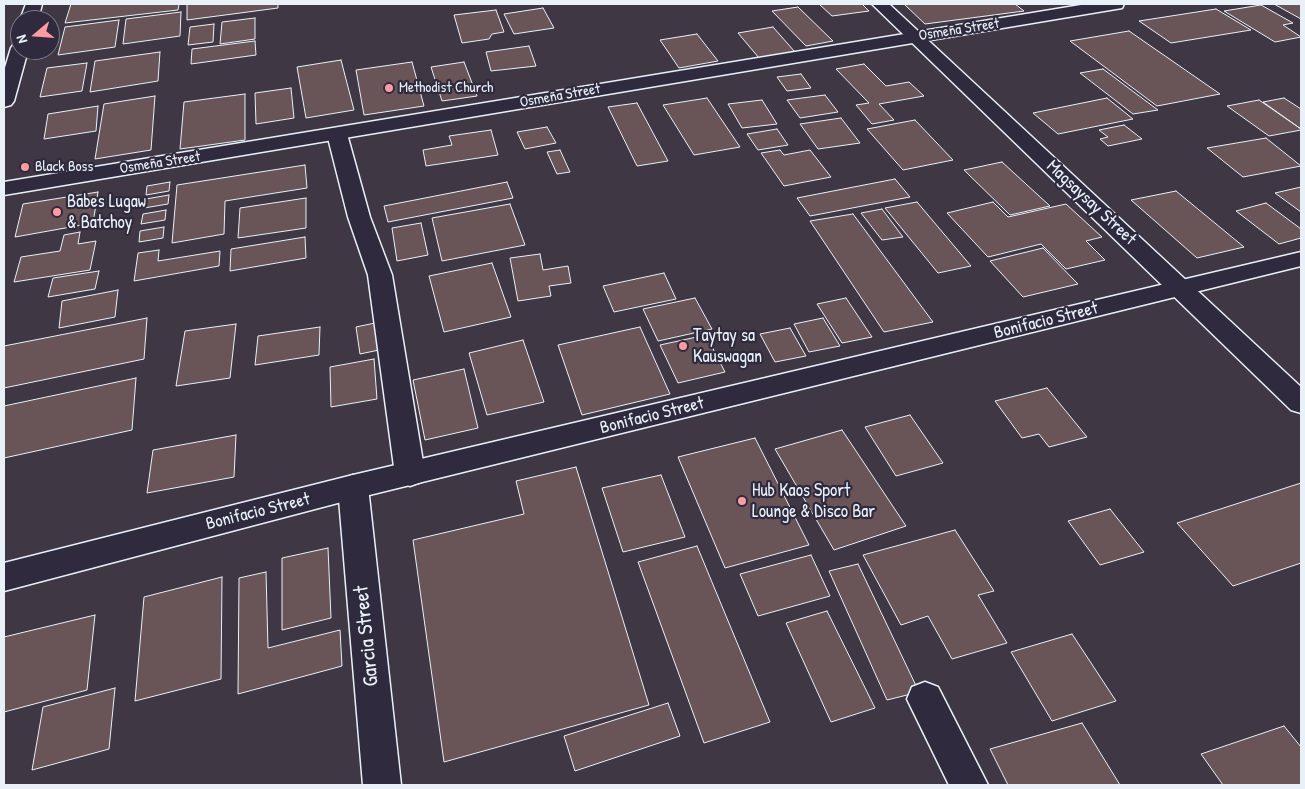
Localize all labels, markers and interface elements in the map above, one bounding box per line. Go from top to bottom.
north arrow [10,10,60,60]
street label: Osmeña Street [917,15,1001,45]
text: N [11,33,31,46]
place label: Methodist Church [399,79,493,97]
street label: Osmeña Street [518,80,602,112]
marker: Methodist Church [383,82,395,94]
street label: Osmeña Street [118,148,202,178]
street label: Magsaysay Street [1042,156,1140,250]
place label: Black Boss [35,158,93,176]
marker: Black Boss [19,161,31,173]
place label: Babes Lugaw & Batchoy [67,191,146,233]
marker: Babes Lugaw & Batchoy [51,206,63,218]
street label: Bonifacio Street [992,298,1100,344]
place label: Taytay sa Kauswagan [693,325,762,368]
marker: Taytay sa Kauswagan [677,340,689,352]
street label: Bonifacio Street [598,393,706,439]
place label: Hub Kaos Sport Lounge & Disco Bar [752,480,875,522]
street label: Bonifacio Street [204,489,312,535]
marker: Hub Kaos Sport Lounge & Disco Bar [736,495,748,507]
street label: Garcia Street [349,584,385,688]

